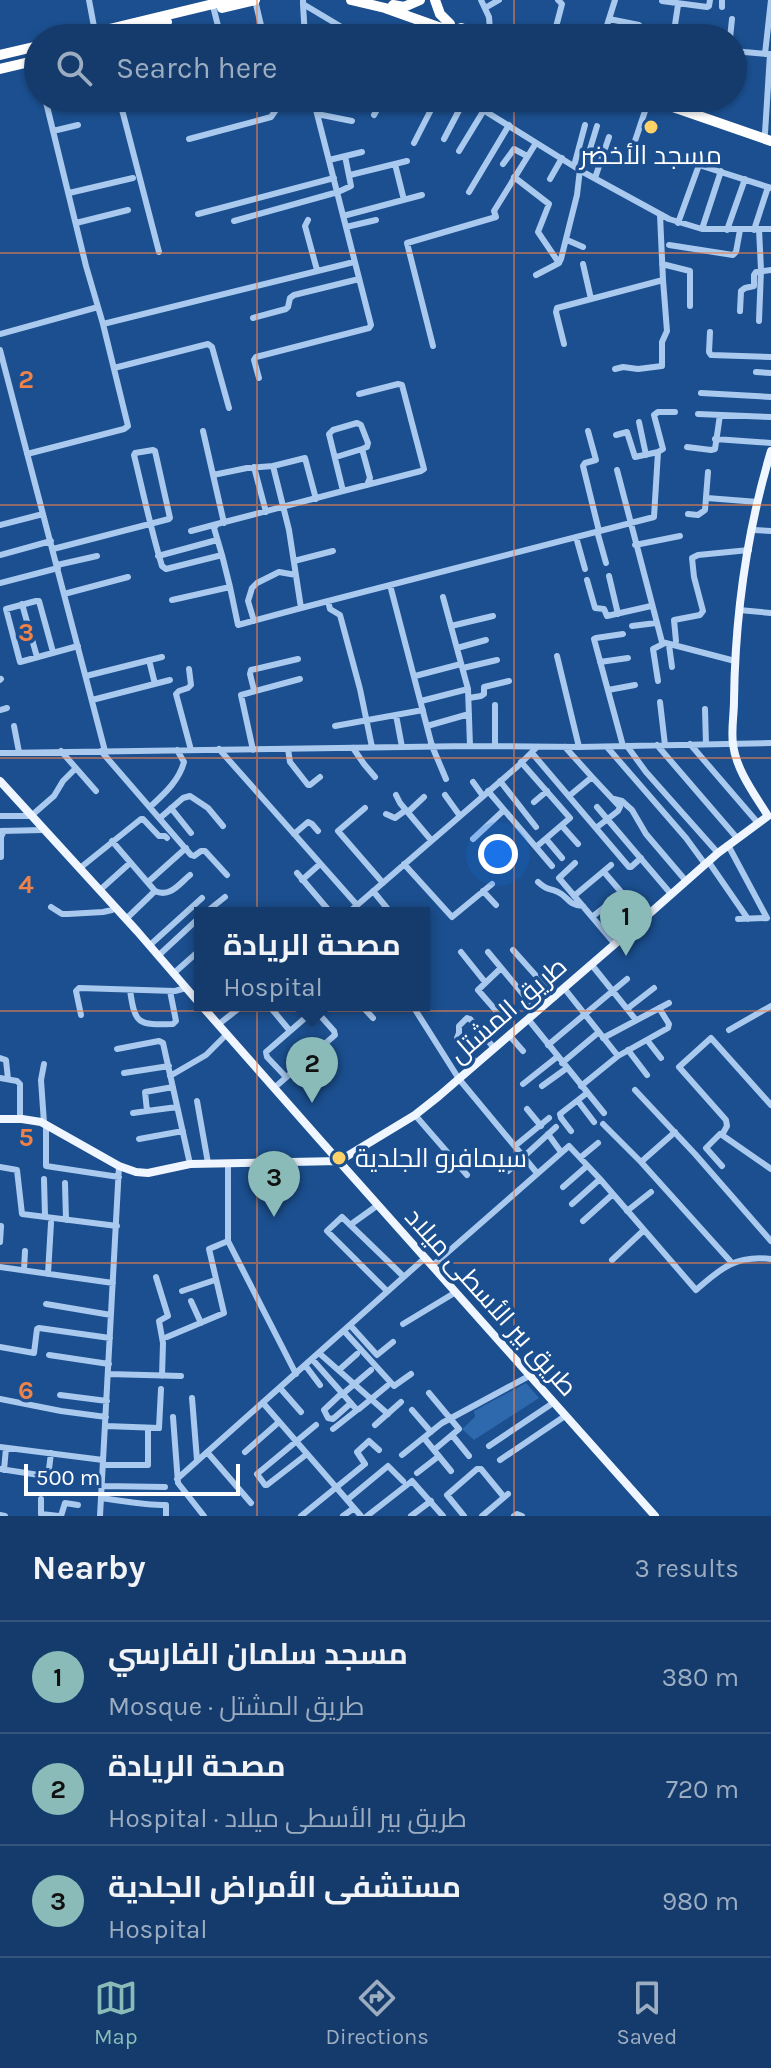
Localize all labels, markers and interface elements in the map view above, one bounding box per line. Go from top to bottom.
search box [24,24,747,112]
icon: search [52,46,96,90]
text: Search here [116,50,277,86]
marker: مسجد الأخضر [642,118,660,136]
place label: مسجد الأخضر [578,140,722,171]
text: 2 [18,364,34,395]
text: 3 [18,617,34,648]
your location [478,834,518,874]
text: 4 [18,869,34,900]
pin: 1 [600,890,652,956]
popup [194,907,430,1011]
text: مصحة الريادة [223,927,401,963]
street label: طريق المشتل [443,951,573,1069]
text: Hospital [223,972,323,1003]
pin: 2 [286,1037,338,1103]
text: 5 [18,1122,34,1153]
place label: سيمافرو الجلدية [355,1143,527,1174]
marker: سيمافرو الجلدية [330,1149,348,1167]
pin: 3 [248,1151,300,1217]
street label: طريق بير الأسطى ميلاد [398,1202,584,1402]
text: 6 [18,1375,34,1406]
scale bar [24,1460,240,1496]
text: 500 m [36,1465,100,1491]
text: Nearby [32,1548,146,1588]
text: 3 results [635,1553,739,1584]
text: مسجد سلمان الفارسي [108,1636,408,1672]
text: 1 [53,1662,63,1693]
text: 380 m [662,1662,739,1693]
text: Mosque · طريق المشتل [108,1691,365,1722]
text: مصحة الريادة [108,1748,286,1784]
text: 2 [50,1774,66,1805]
text: 720 m [666,1774,739,1805]
text: Hospital · طريق بير الأسطى ميلاد [108,1803,467,1834]
text: مستشفى الأمراض الجلدية [108,1869,461,1905]
text: 3 [50,1886,66,1917]
text: 980 m [662,1886,739,1917]
text: Hospital [108,1914,208,1945]
tab: Map [94,1976,138,2050]
tab: Directions [325,1976,429,2050]
tab: Saved [616,1976,677,2050]

